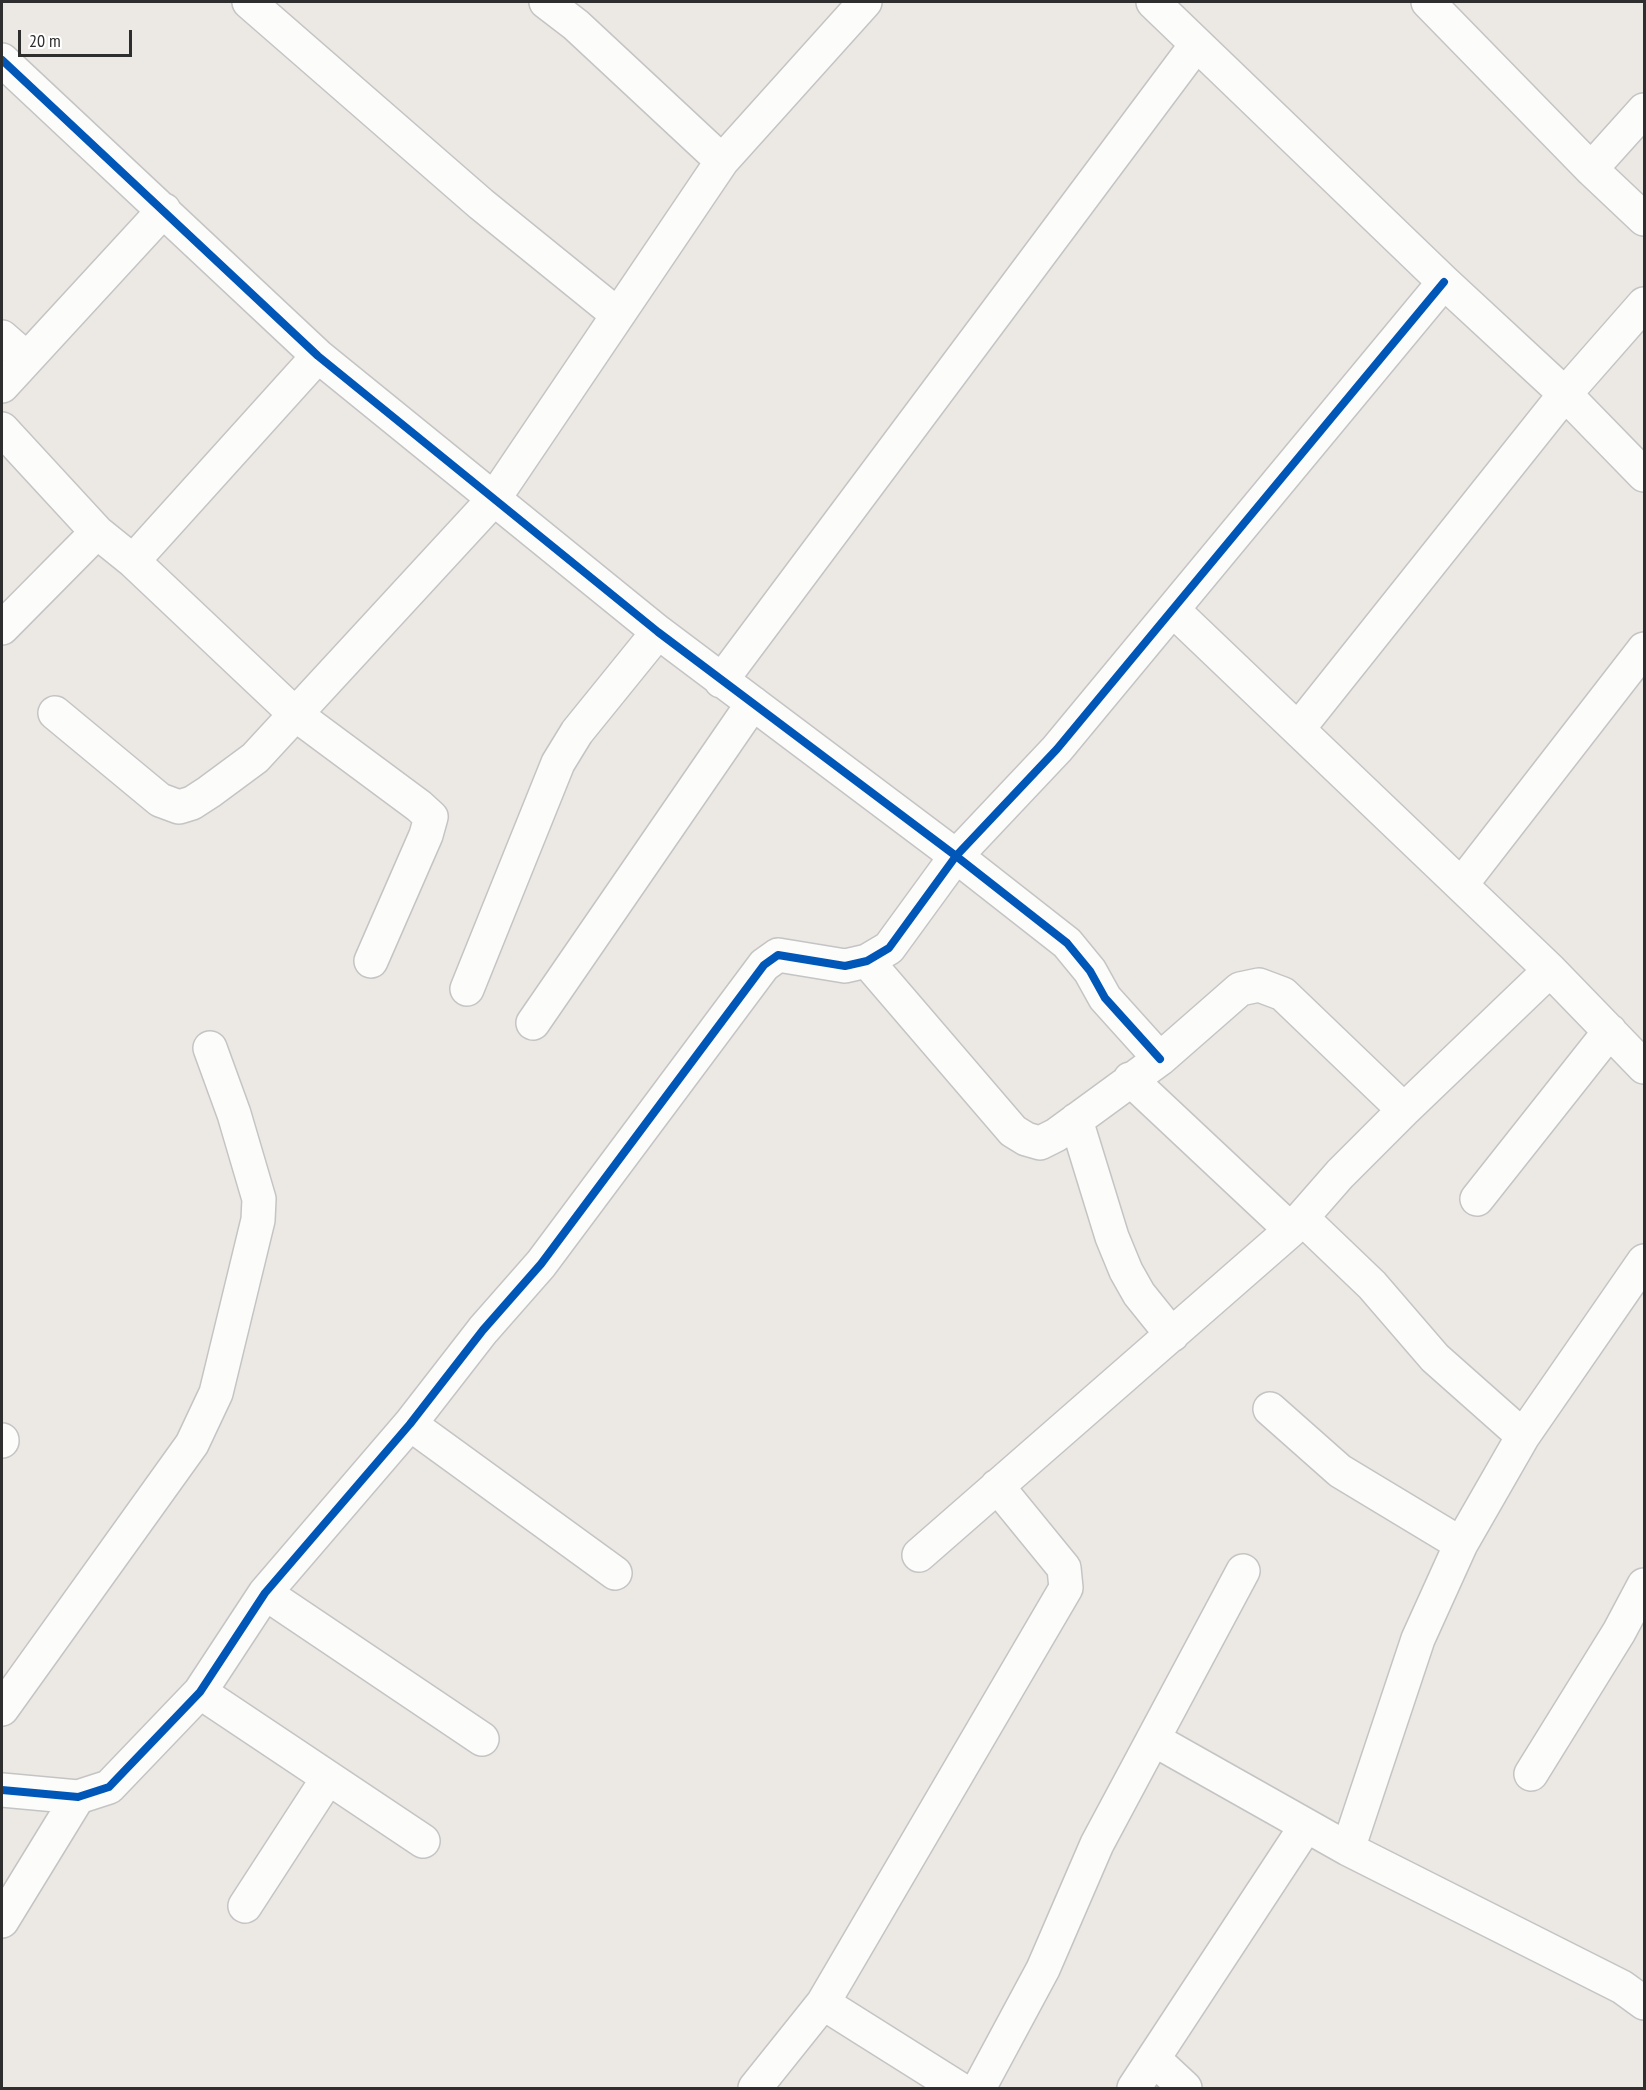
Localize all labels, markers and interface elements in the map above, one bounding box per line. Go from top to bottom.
scale bar [21,18,135,56]
text: 20 m [29,29,61,52]

